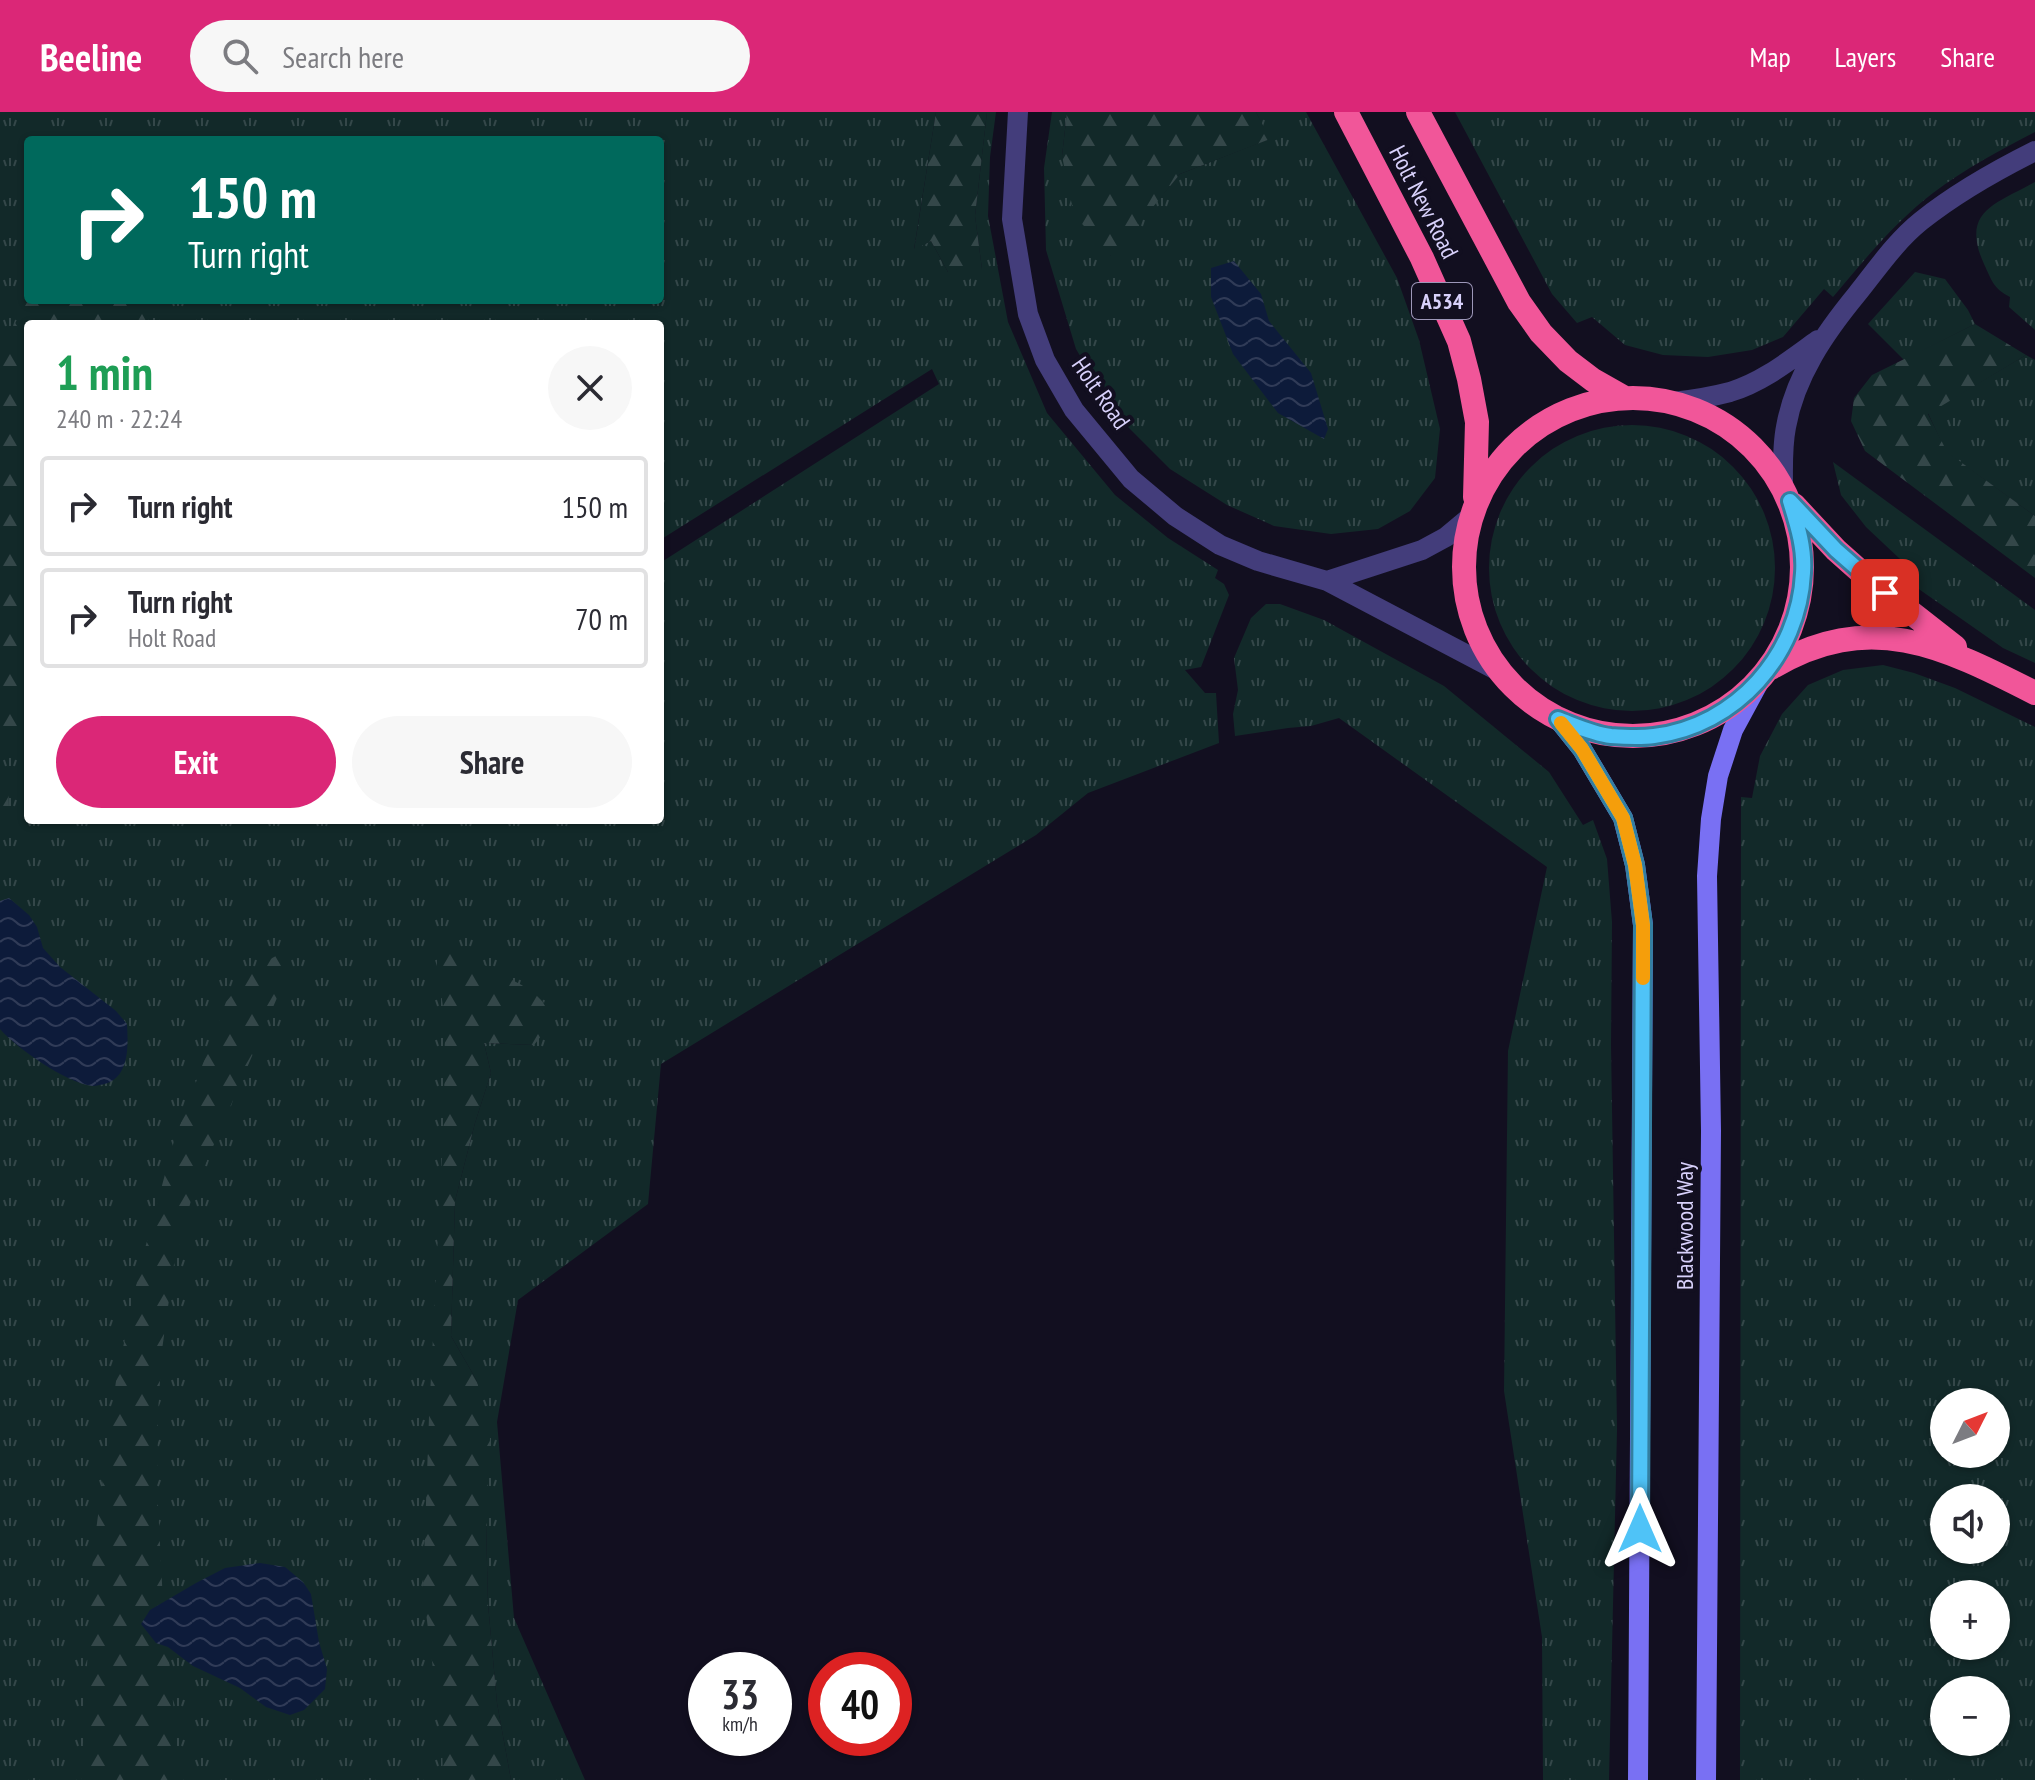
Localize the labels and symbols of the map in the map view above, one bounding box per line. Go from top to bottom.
street label: Holt New Road [1382,140,1466,264]
road number: A534 [1412,283,1472,319]
street label: Holt Road [1065,351,1137,435]
pin [1851,559,1919,627]
street label: Blackwood Way [1669,1162,1700,1290]
north arrow [1930,1388,2010,1468]
position arrow [1598,1487,1682,1571]
speed limit sign: 40 [808,1652,912,1756]

